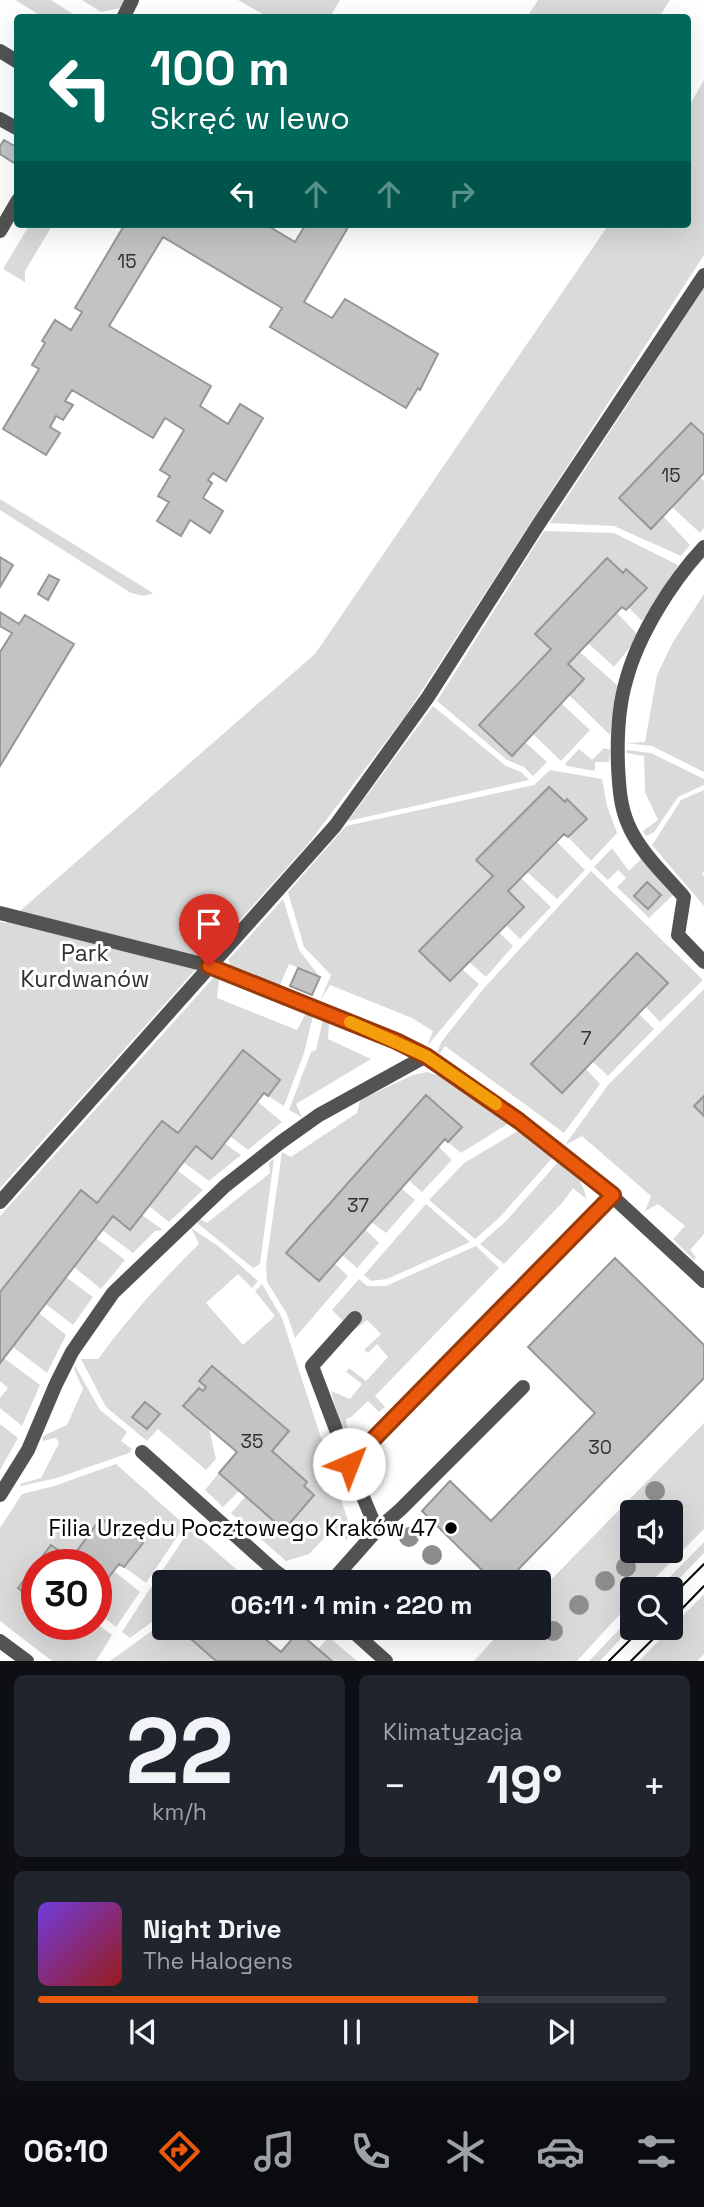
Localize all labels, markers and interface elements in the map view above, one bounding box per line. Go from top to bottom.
text: 100 m [150,37,290,99]
icon: left [35,42,126,133]
text: Skręć w lewo [150,98,350,138]
icon: left [224,175,262,213]
icon: ahead [297,175,335,213]
icon: ahead [370,175,408,213]
icon: right [443,175,481,213]
house number: 15 [117,249,137,274]
house number: 15 [661,463,681,488]
pin [179,894,239,966]
icon: arrive [190,905,228,943]
park label: Park Kurdwanów [21,938,149,994]
house number: 7 [581,1026,592,1051]
house number: 37 [347,1193,369,1218]
position arrow [312,1427,386,1501]
house number: 35 [241,1429,263,1454]
house number: 30 [588,1435,612,1460]
map controls [620,1500,683,1640]
button: sound [620,1500,683,1563]
place label: Filia Urzędu Pocztowego Kraków 47 [49,1513,437,1543]
marker: Filia Urzędu Pocztowego Kraków 47 [443,1520,459,1536]
speed limit sign: 30 [21,1549,112,1640]
button: search [620,1577,683,1640]
text: 06:11 · 1 min · 220 m [231,1588,472,1622]
text: 22 [125,1693,234,1810]
text: Klimatyzacja [383,1717,523,1747]
text: 19° [486,1752,563,1818]
text: − [383,1762,407,1810]
text: + [642,1762,666,1810]
text: km/h [152,1797,207,1827]
text: Night Drive [143,1912,281,1946]
text: The Halogens [143,1946,293,1976]
icon: previous [124,2013,162,2051]
icon: pause [333,2013,371,2051]
icon: next [542,2013,580,2051]
icon: directions [155,2127,204,2176]
icon: music [250,2127,299,2176]
icon: phone [346,2127,395,2176]
icon: climate [441,2127,490,2176]
icon: car [536,2127,585,2176]
icon: filters [632,2127,681,2176]
text: 06:10 [23,2131,108,2171]

